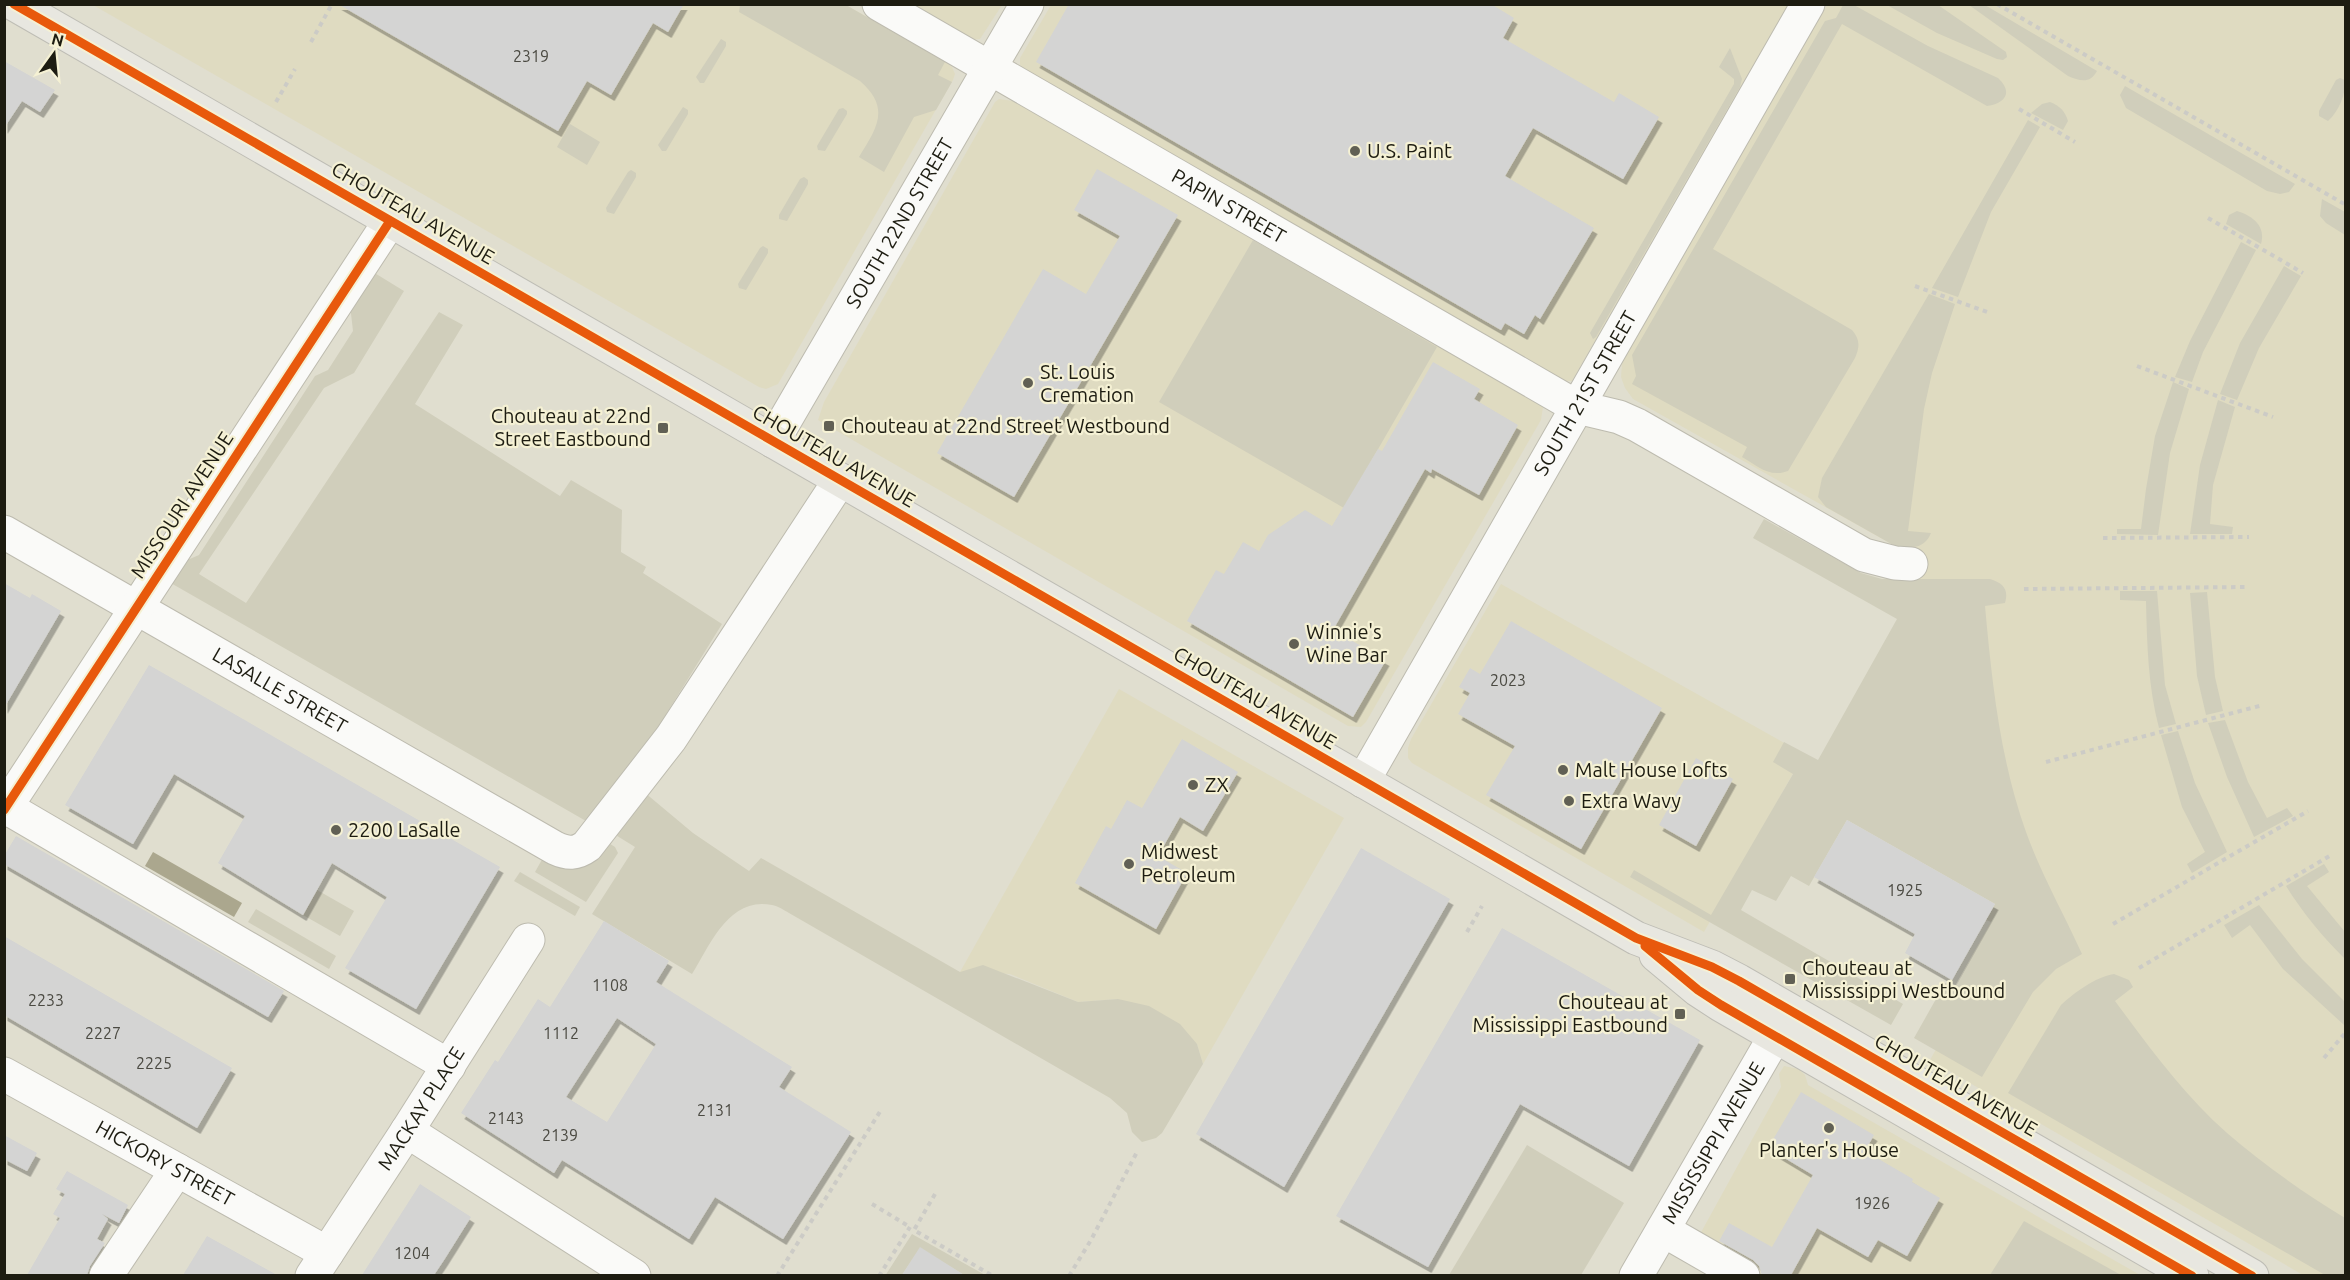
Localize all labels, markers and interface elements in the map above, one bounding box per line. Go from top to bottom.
north arrow [24,24,84,84]
text: N [50,29,66,50]
house number: 2319 [513,47,549,65]
street label: SOUTH 22ND STREET [841,134,958,312]
place label: U.S. Paint [1367,139,1452,162]
marker: U.S. Paint [1348,144,1362,158]
street label: CHOUTEAU AVENUE [328,157,499,269]
street label: PAPIN STREET [1168,164,1290,247]
street label: SOUTH 21ST STREET [1529,307,1641,479]
place label: St. Louis Cremation [1040,360,1134,406]
marker: St. Louis Cremation [1021,376,1035,390]
street label: CHOUTEAU AVENUE [749,400,920,512]
place label: Chouteau at 22nd Street Eastbound [491,404,651,450]
place label: Chouteau at 22nd Street Westbound [841,414,1170,437]
marker: Chouteau at 22nd Street Westbound [822,419,836,433]
marker: Chouteau at 22nd Street Eastbound [656,421,670,435]
street label: MISSOURI AVENUE [126,427,237,582]
place label: Winnie's Wine Bar [1306,620,1388,666]
marker: Winnie's Wine Bar [1287,637,1301,651]
street label: LASALLE STREET [209,642,352,737]
street label: CHOUTEAU AVENUE [1170,642,1341,754]
house number: 2023 [1490,671,1526,689]
place label: Malt House Lofts [1575,758,1728,781]
marker: Malt House Lofts [1556,763,1570,777]
place label: ZX [1205,773,1229,796]
marker: ZX [1186,778,1200,792]
place label: Extra Wavy [1581,789,1681,812]
marker: Extra Wavy [1562,794,1576,808]
place label: 2200 LaSalle [348,818,460,841]
marker: 2200 LaSalle [329,823,343,837]
place label: Midwest Petroleum [1141,840,1236,886]
marker: Midwest Petroleum [1122,857,1136,871]
house number: 1925 [1887,881,1923,899]
place label: Chouteau at Mississippi Westbound [1802,956,2005,1002]
marker: Chouteau at Mississippi Westbound [1783,972,1797,986]
house number: 1108 [592,976,628,994]
place label: Chouteau at Mississippi Eastbound [1473,990,1668,1036]
house number: 2233 [28,991,64,1009]
marker: Chouteau at Mississippi Eastbound [1673,1007,1687,1021]
house number: 2227 [85,1024,121,1042]
house number: 1112 [543,1024,579,1042]
street label: CHOUTEAU AVENUE [1871,1029,2042,1141]
street label: MACKAY PLACE [373,1042,469,1174]
house number: 2225 [136,1054,172,1072]
street label: MISSISSIPPI AVENUE [1657,1057,1769,1228]
house number: 2131 [697,1101,733,1119]
house number: 2143 [488,1109,524,1127]
street label: HICKORY STREET [92,1115,238,1210]
marker: Planter's House [1822,1121,1836,1135]
house number: 2139 [542,1126,578,1144]
place label: Planter's House [1759,1138,1899,1161]
house number: 1926 [1854,1194,1890,1212]
house number: 1204 [394,1244,430,1262]

